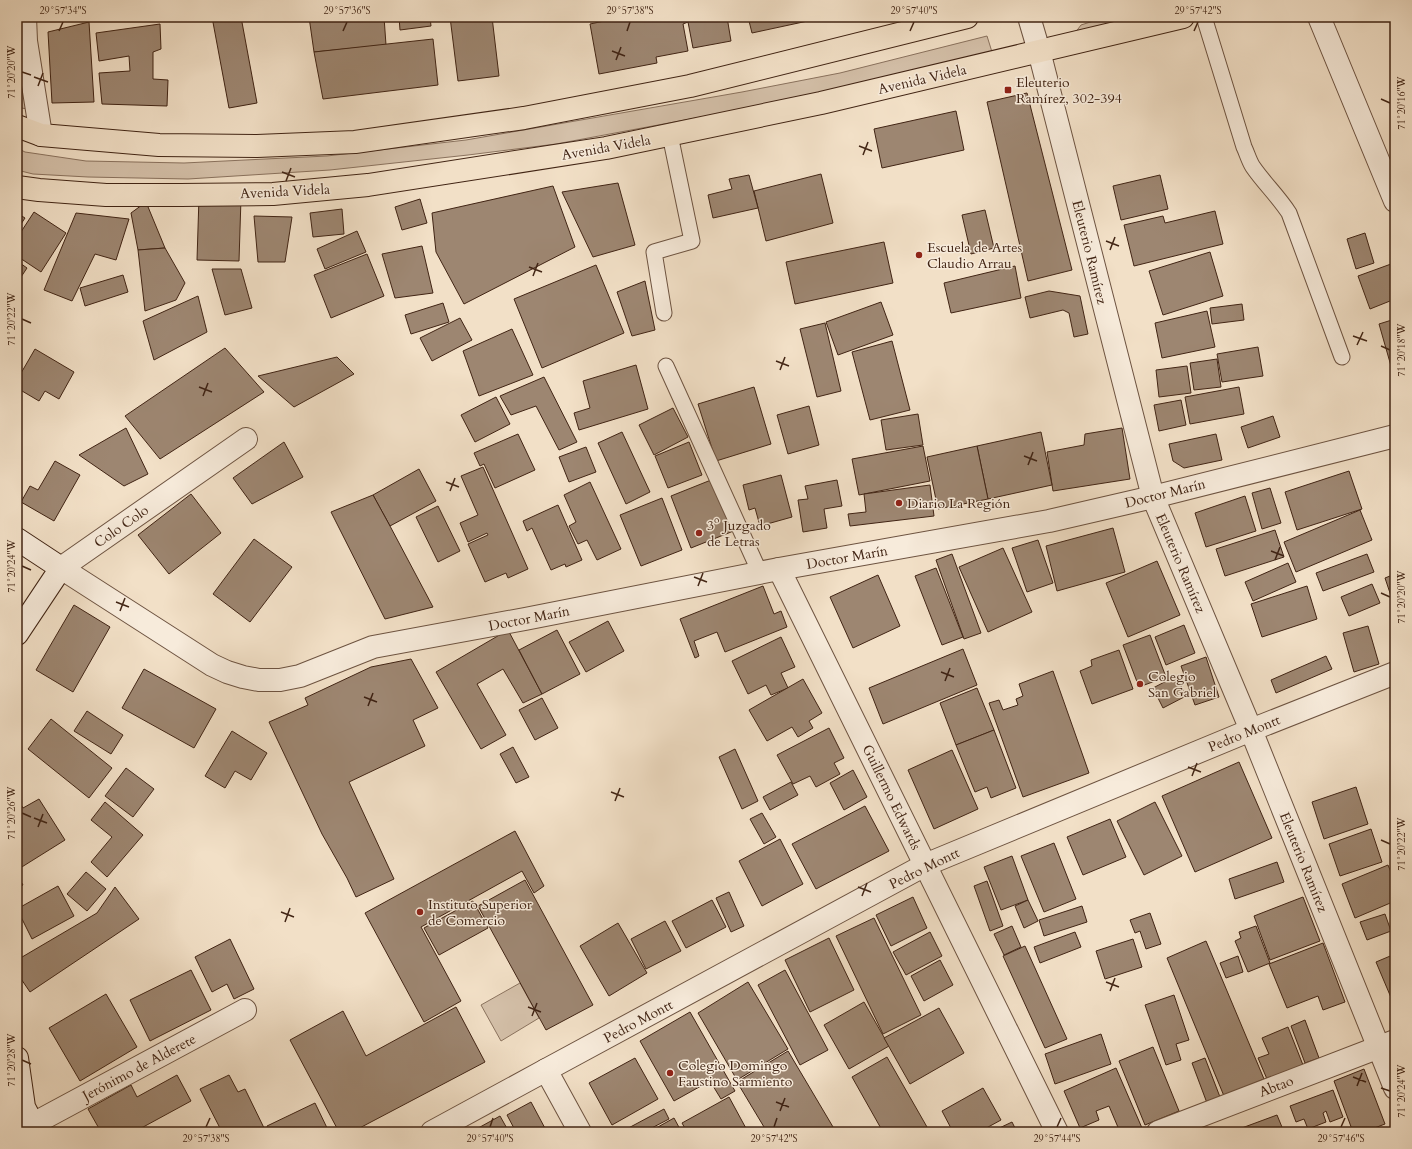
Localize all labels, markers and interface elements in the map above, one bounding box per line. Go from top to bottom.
text: 29°57'34"S [39,4,87,18]
text: 29°57'36"S [323,4,371,18]
text: 29°57'38"S [606,4,654,18]
text: 29°57'40"S [890,4,938,18]
text: 29°57'42"S [1174,4,1222,18]
text: 71°20'20"W [5,44,19,99]
street label: Avenida Videla [876,60,968,99]
place label: Eleuterio Ramírez, 302-394 [1016,73,1122,108]
text: 71°20'16"W [1395,75,1409,130]
marker: Eleuterio Ramírez, 302-394 [1003,85,1013,95]
street label: Avenida Videla [560,130,652,165]
street label: Avenida Videla [239,180,331,203]
street label: Eleuterio Ramírez [1067,198,1112,307]
place label: Escuela de Artes Claudio Arrau [927,238,1023,273]
marker: Escuela de Artes Claudio Arrau [914,250,924,260]
text: 71°20'22"W [5,291,19,346]
text: 71°20'18"W [1395,322,1409,377]
street label: Doctor Marín [1123,474,1207,513]
place label: Diario La Región [907,494,1010,513]
marker: Diario La Región [894,498,904,508]
street label: Colo Colo [90,500,153,552]
street label: Eleuterio Ramírez [1151,510,1210,617]
place label: 3º Juzgado de Letras [707,516,771,551]
marker: 3º Juzgado de Letras [694,528,704,538]
text: 71°20'24"W [5,538,19,593]
street label: Doctor Marín [805,541,889,574]
text: 71°20'20"W [1395,569,1409,624]
street label: Doctor Marín [487,601,571,636]
place label: Colegio San Gabriel [1148,667,1217,702]
marker: Colegio San Gabriel [1135,679,1145,689]
street label: Pedro Montt [1205,710,1284,757]
street label: Guillermo Edwards [858,741,925,853]
text: 71°20'26"W [5,785,19,840]
street label: Eleuterio Ramírez [1275,809,1333,916]
text: 71°20'22"W [1395,816,1409,871]
street label: Pedro Montt [886,843,963,894]
place label: Instituto Superior de Comercio [428,895,533,930]
marker: Instituto Superior de Comercio [415,907,425,917]
street label: Pedro Montt [600,995,677,1048]
street label: Jerónimo de Alderete [77,1029,199,1106]
text: 71°20'28"W [5,1032,19,1087]
place label: Colegio Domingo Faustino Sarmiento [678,1056,793,1091]
text: 71°20'24"W [1395,1063,1409,1118]
marker: Colegio Domingo Faustino Sarmiento [665,1068,675,1078]
street label: Abtao [1256,1071,1297,1102]
text: 29°57'38"S [182,1132,230,1146]
text: 29°57'40"S [466,1132,514,1146]
text: 29°57'42"S [750,1132,798,1146]
text: 29°57'44"S [1033,1132,1081,1146]
text: 29°57'46"S [1317,1132,1365,1146]

